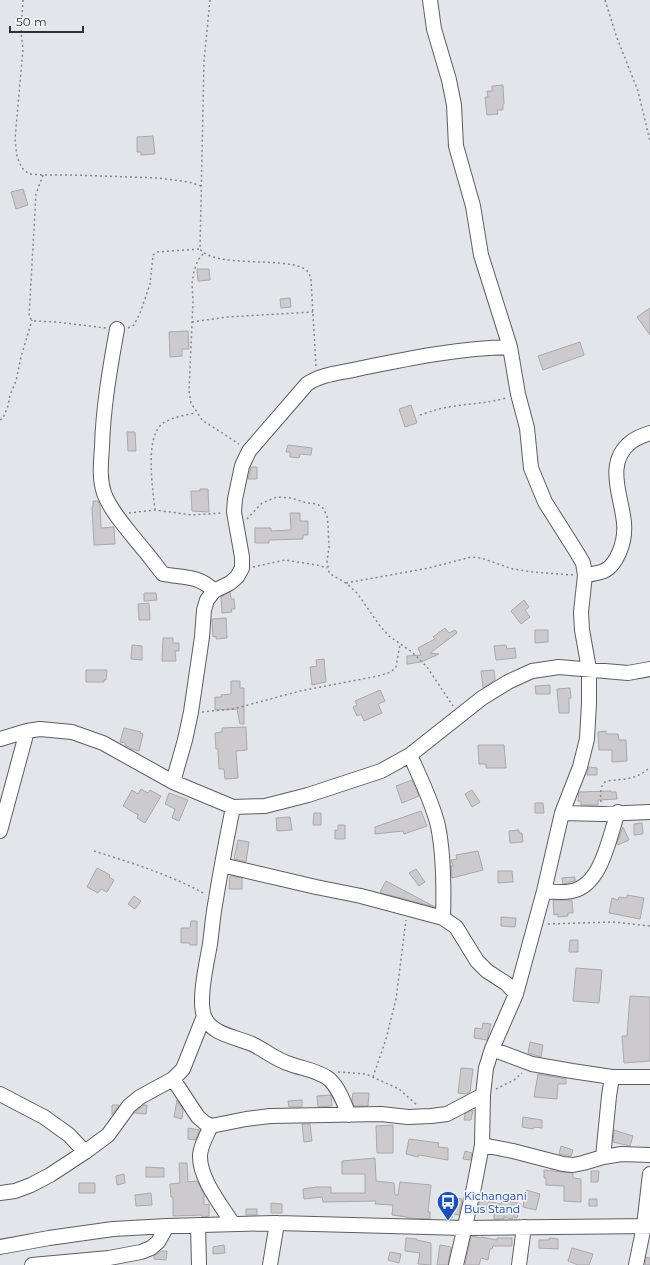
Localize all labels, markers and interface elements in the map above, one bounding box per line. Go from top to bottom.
scale bar [10,8,83,34]
text: 50 m [16,14,47,29]
bus stop icon: Kichangani Bus Stand [435,1189,461,1222]
place label: Kichangani Bus Stand [464,1189,527,1216]

